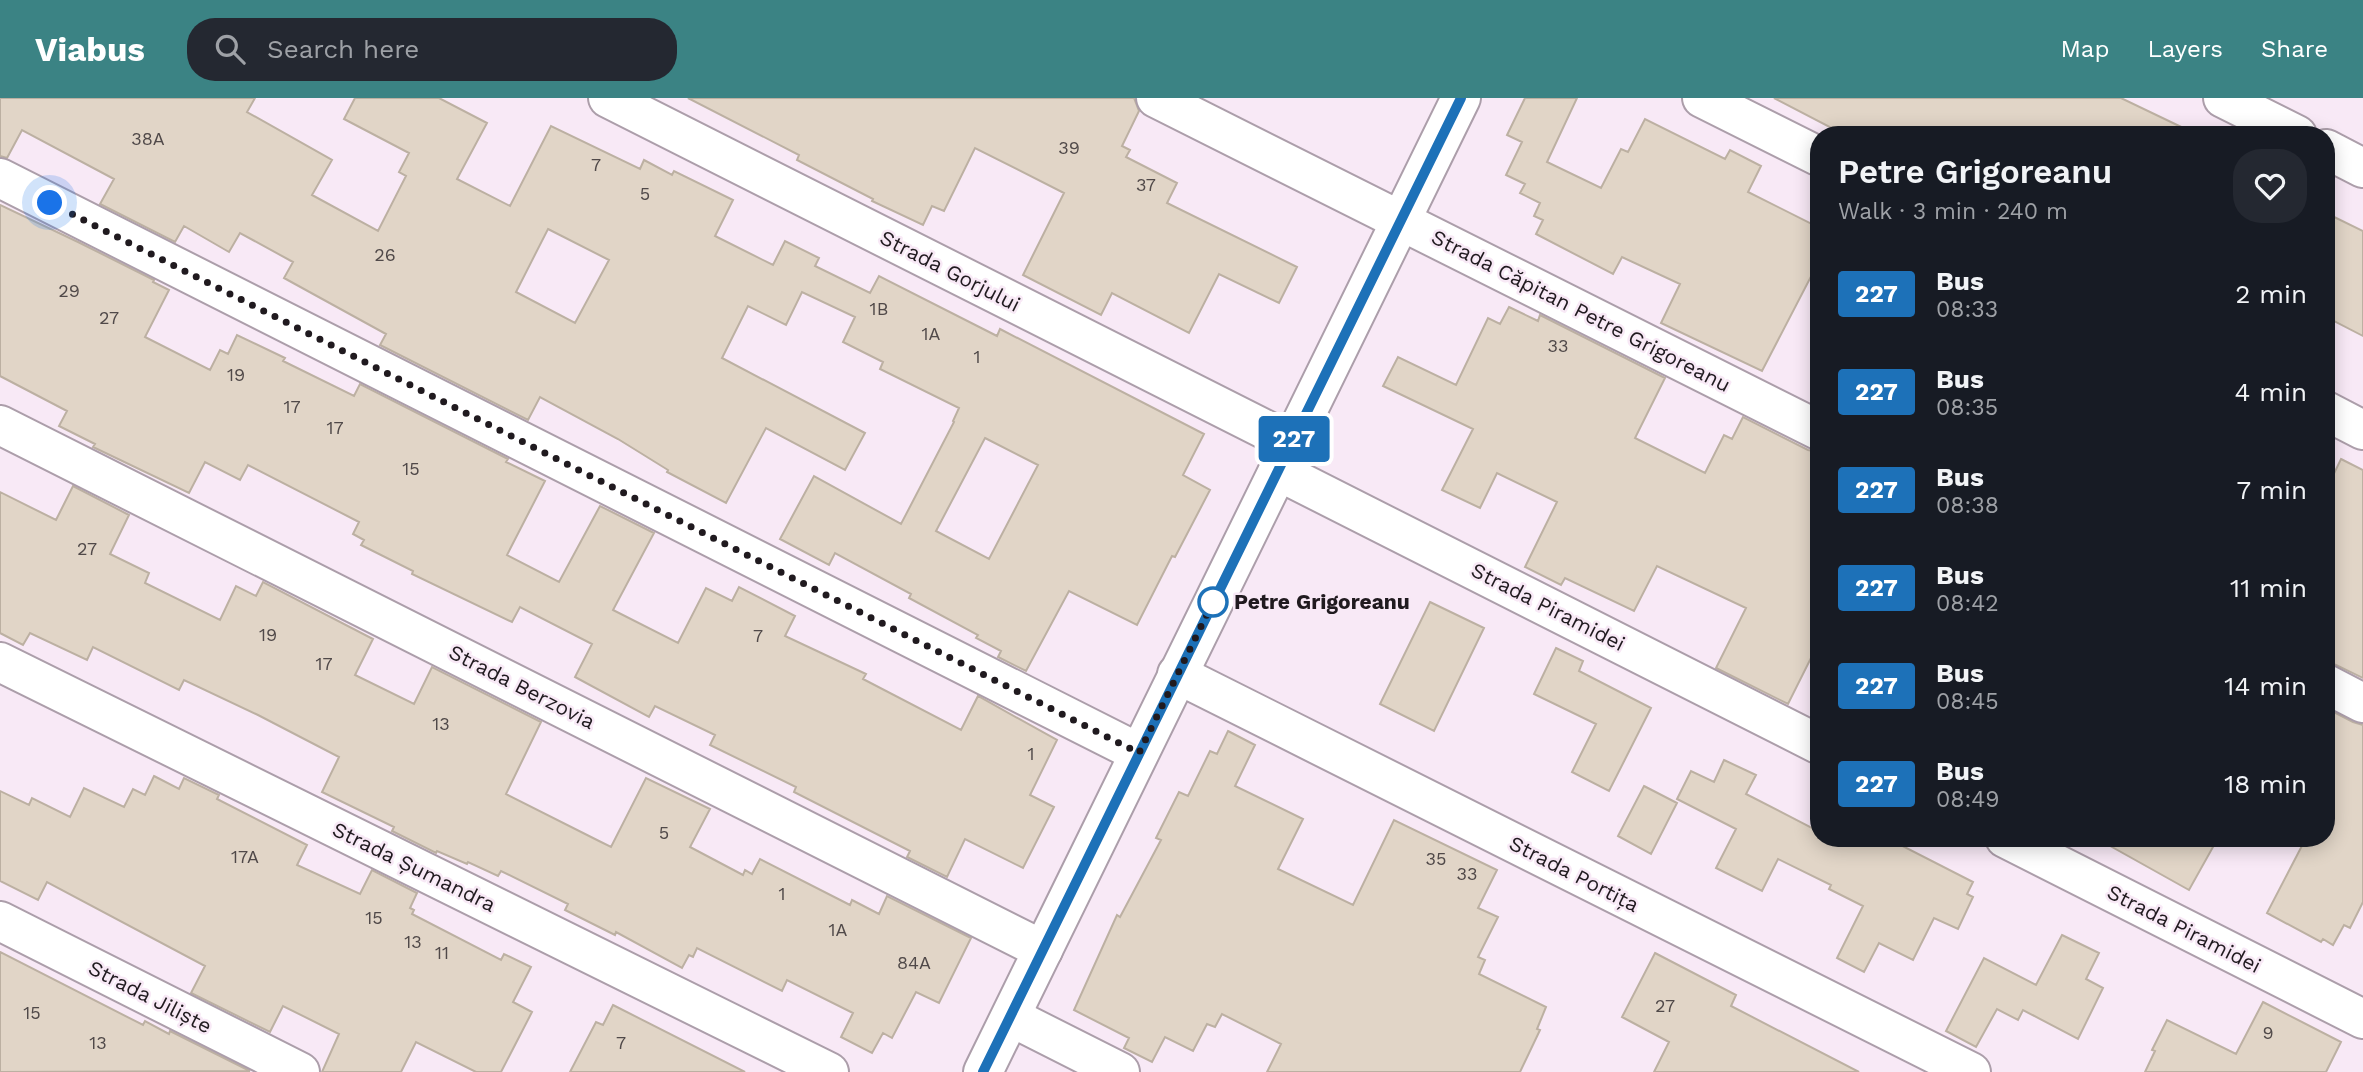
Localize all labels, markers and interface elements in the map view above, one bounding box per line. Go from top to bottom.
search box [187,18,677,81]
text: Viabus [35,30,145,69]
icon: search [211,30,249,68]
text: Search here [267,34,419,64]
text: Map [2061,35,2109,63]
text: Layers [2147,35,2223,63]
text: Share [2261,35,2328,63]
house number: 38A [131,128,165,149]
house number: 39 [1058,137,1080,158]
button: heart [2233,149,2307,223]
text: Petre Grigoreanu [1838,152,2112,191]
house number: 7 [591,154,601,175]
house number: 37 [1136,174,1156,195]
house number: 5 [640,183,650,204]
your location [32,185,67,220]
text: Walk · 3 min · 240 m [1838,198,2068,225]
street label: Strada Gorjului [876,224,1025,317]
street label: Strada Căpitan Petre Grigoreanu [1428,224,1735,397]
house number: 26 [374,244,396,265]
text: Bus [1936,266,1984,296]
text: 2 min [2235,279,2307,309]
house number: 29 [58,280,80,301]
text: 227 [1855,280,1898,308]
text: 08:33 [1936,296,1998,323]
house number: 1B [870,298,888,319]
house number: 27 [99,307,119,328]
house number: 1A [922,323,941,344]
house number: 33 [1548,335,1569,356]
house number: 1 [973,346,981,367]
house number: 19 [227,364,245,385]
text: Bus [1936,364,1984,394]
text: 4 min [2234,377,2307,407]
text: 227 [1855,378,1898,406]
text: 08:35 [1936,394,1998,421]
house number: 17 [283,396,301,417]
line badge: 227 [1254,416,1334,462]
house number: 17 [326,417,344,438]
text: 227 [1273,425,1315,453]
house number: 15 [402,458,420,479]
text: Bus [1936,462,1984,492]
text: 7 min [2237,475,2307,505]
text: 227 [1855,476,1898,504]
text: 08:38 [1936,492,1999,519]
house number: 27 [77,538,97,559]
street label: Strada Piramidei [1467,557,1629,656]
text: Bus [1936,560,1984,590]
text: 11 min [2230,573,2307,603]
text: 227 [1855,574,1898,602]
marker: Petre Grigoreanu [1198,587,1228,617]
place label: Petre Grigoreanu [1234,589,1410,614]
text: 08:42 [1936,590,1999,617]
house number: 19 [259,624,277,645]
house number: 7 [753,625,763,646]
street label: Strada Berzovia [445,639,600,734]
house number: 17 [315,653,333,674]
text: Bus [1936,658,1984,688]
text: 14 min [2224,671,2307,701]
text: 227 [1855,672,1898,700]
text: 08:45 [1936,688,1999,715]
house number: 13 [432,713,450,734]
house number: 1 [1027,743,1035,764]
text: Bus [1936,756,1984,786]
text: 18 min [2224,769,2307,799]
text: 227 [1855,770,1898,798]
text: 08:49 [1936,786,2000,813]
street label: Strada Șumandra [328,816,500,917]
house number: 5 [659,822,669,843]
street label: Strada Portița [1505,830,1643,917]
house number: 17A [231,846,259,867]
house number: 35 [1426,848,1446,869]
house number: 33 [1457,863,1478,884]
street label: Strada Piramidei [2103,879,2265,978]
house number: 1 [778,883,786,904]
house number: 15 [365,907,383,928]
house number: 1A [829,919,848,940]
house number: 13 [404,931,422,952]
house number: 11 [435,942,449,963]
house number: 84A [897,952,931,973]
street label: Strada Jiliște [84,955,216,1038]
house number: 27 [1655,995,1675,1016]
house number: 15 [23,1002,41,1023]
house number: 9 [2262,1022,2274,1043]
house number: 13 [89,1032,107,1053]
house number: 7 [616,1032,626,1053]

